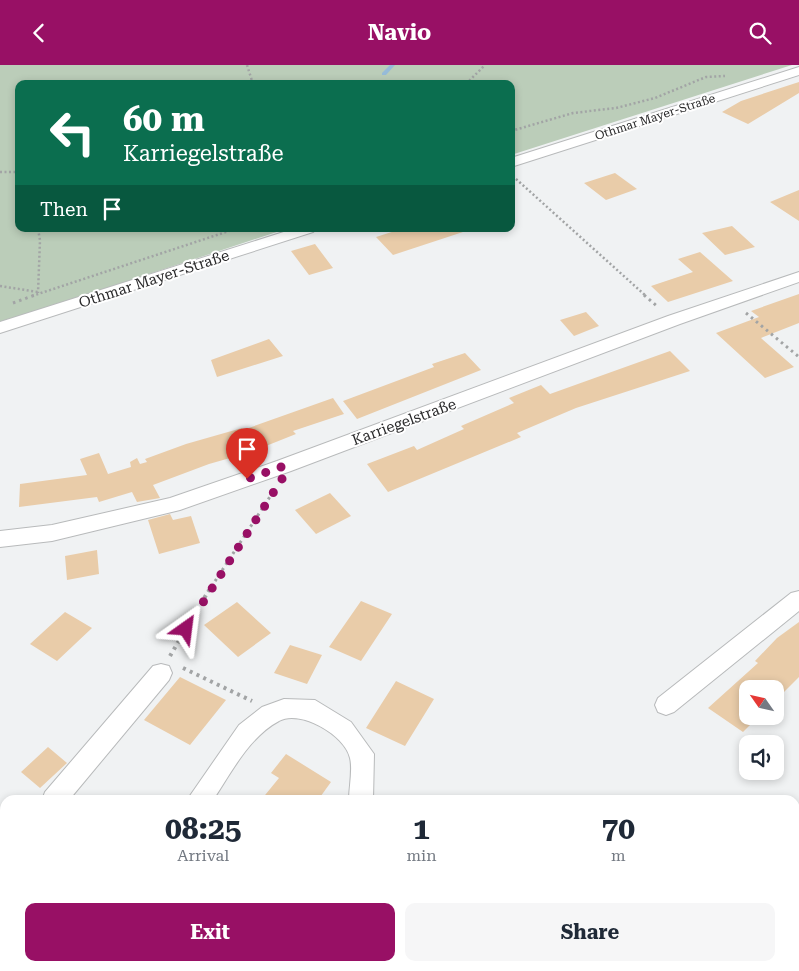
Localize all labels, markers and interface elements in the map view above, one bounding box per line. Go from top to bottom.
icon: back [25,19,53,47]
icon: search [746,19,774,47]
text: Navio [368,20,431,45]
street label: Othmar Mayer-Straße [593,91,717,143]
text: 60 m [123,99,205,140]
icon: left [40,100,105,165]
text: Karriegelstraße [123,141,284,166]
icon: arrive [98,195,126,223]
text: Then [40,198,88,221]
street label: Othmar Mayer-Straße [76,246,232,312]
street label: Karriegelstraße [350,395,458,449]
pin [226,428,268,479]
icon: arrive [233,435,261,463]
position arrow [159,602,211,654]
north arrow [739,680,784,725]
map controls [739,680,784,780]
button: sound [739,735,784,780]
text: 08:25 [165,811,242,846]
text: 1 [413,811,430,846]
text: 70 [601,811,635,846]
text: Arrival [177,846,229,865]
text: min [406,846,437,865]
text: m [611,846,626,865]
button: Exit [25,903,395,961]
button: Share [405,903,775,961]

